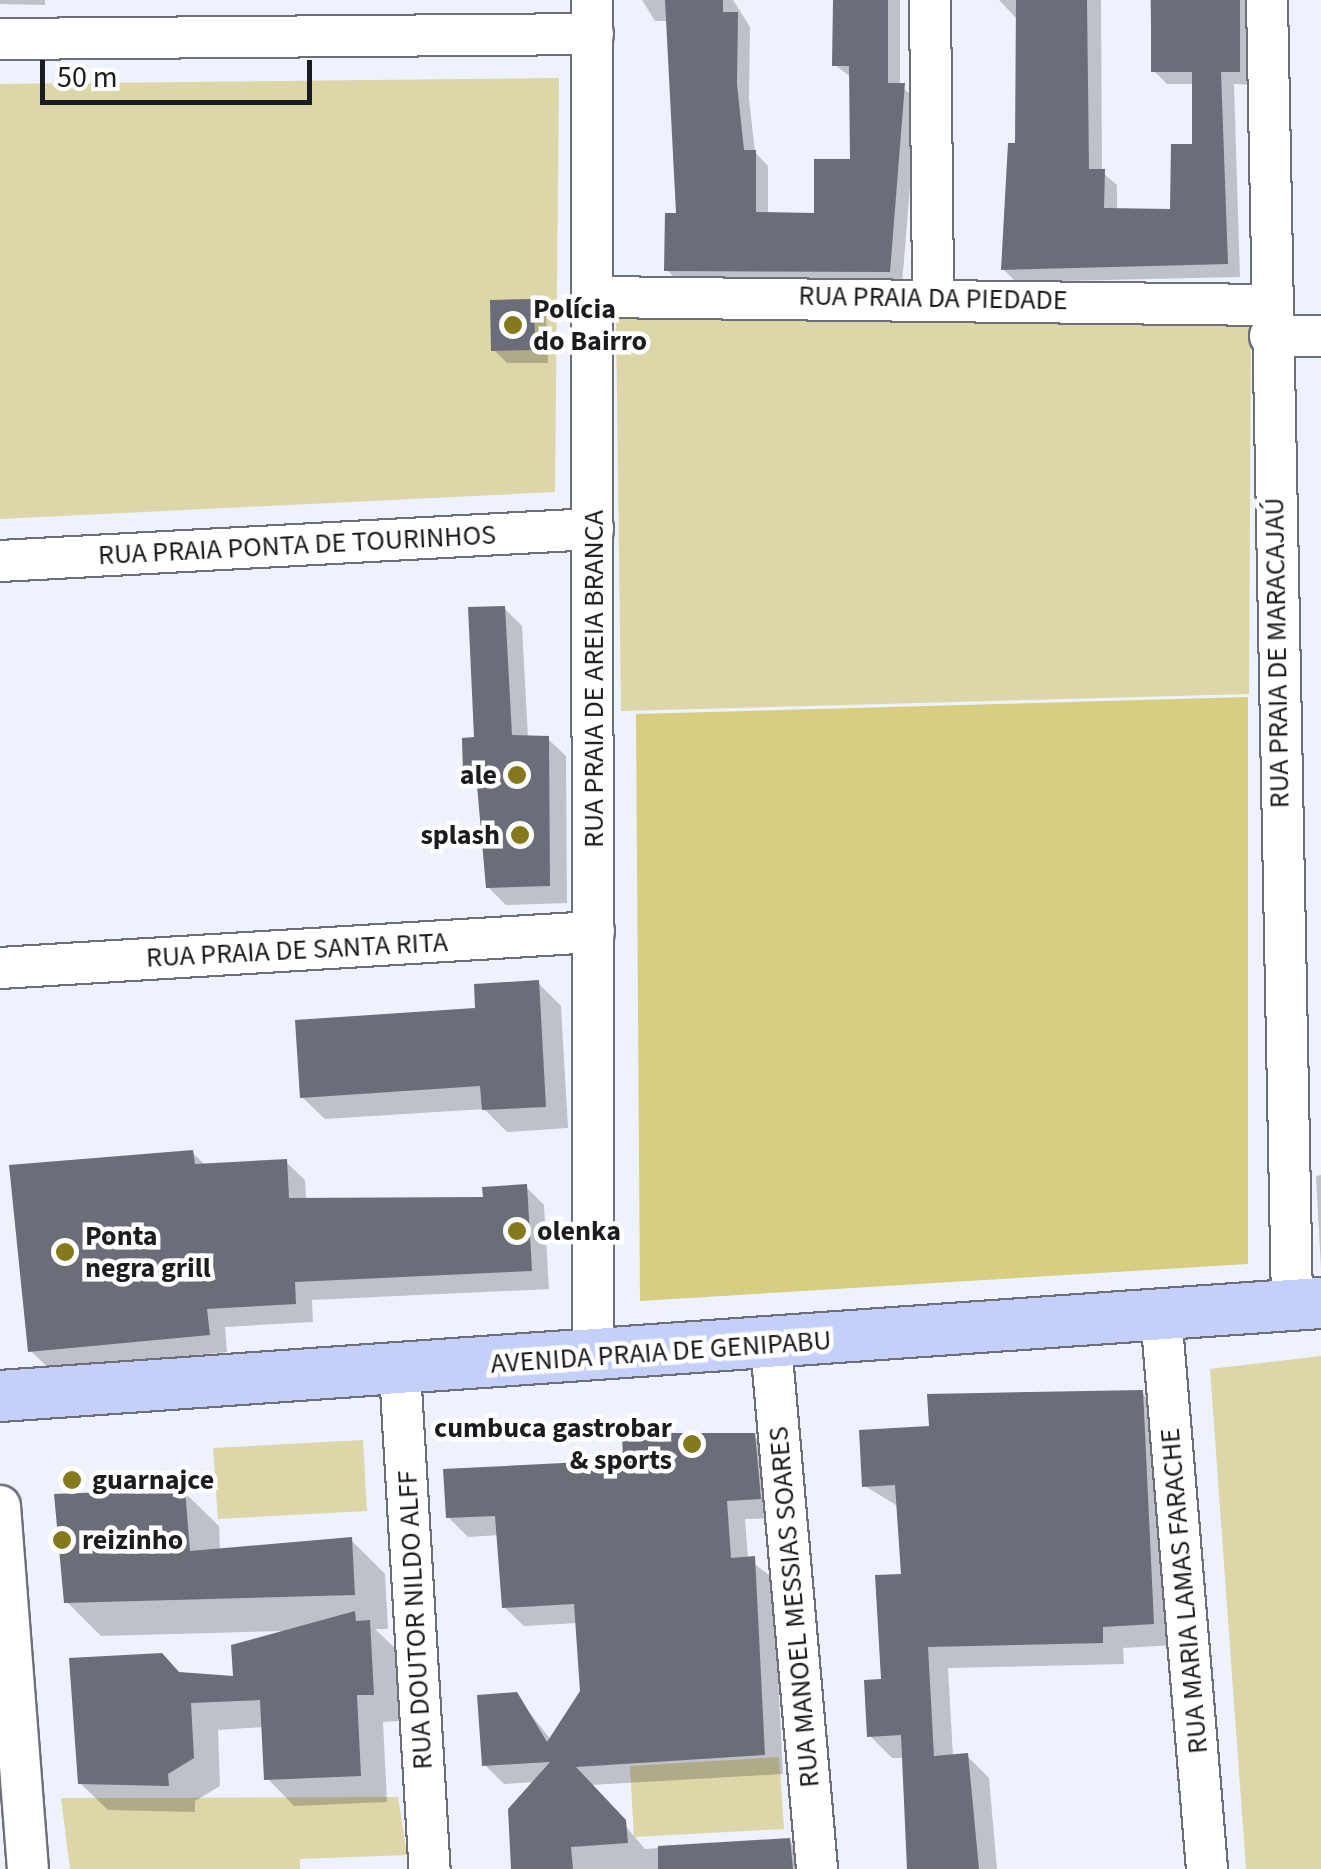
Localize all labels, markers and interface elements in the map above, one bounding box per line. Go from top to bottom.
scale bar [45,40,318,102]
text: 50 m [57,56,118,99]
street label: RUA PRAIA DA PIEDADE [798,279,1068,317]
place label: Polícia do Bairro [533,292,647,358]
marker: Polícia do Bairro [502,314,524,336]
street label: RUA PRAIA DE MARACAJAÚ [1257,497,1297,809]
street label: RUA PRAIA DE AREIA BRANCA [577,510,611,848]
street label: RUA PRAIA PONTA DE TOURINHOS [97,518,497,572]
place label: ale [460,758,497,792]
marker: ale [506,764,528,786]
place label: splash [420,818,500,852]
marker: splash [509,824,531,846]
street label: RUA PRAIA DE SANTA RITA [145,925,449,975]
place label: olenka [537,1214,621,1248]
place label: Ponta negra grill [85,1219,211,1285]
marker: olenka [506,1220,528,1242]
marker: Ponta negra grill [54,1241,76,1263]
street label: AVENIDA PRAIA DE GENIPABU [489,1323,833,1381]
place label: cumbuca gastrobar & sports [434,1411,672,1477]
street label: RUA MANOEL MESSIAS SOARES [761,1425,827,1789]
street label: RUA MARIA LAMAS FARACHE [1153,1427,1215,1755]
marker: cumbuca gastrobar & sports [681,1433,703,1455]
place label: guarnajce [92,1463,214,1497]
marker: guarnajce [61,1469,83,1491]
street label: RUA DOUTOR NILDO ALFF [390,1469,440,1771]
place label: reizinho [82,1523,183,1557]
marker: reizinho [51,1529,73,1551]

